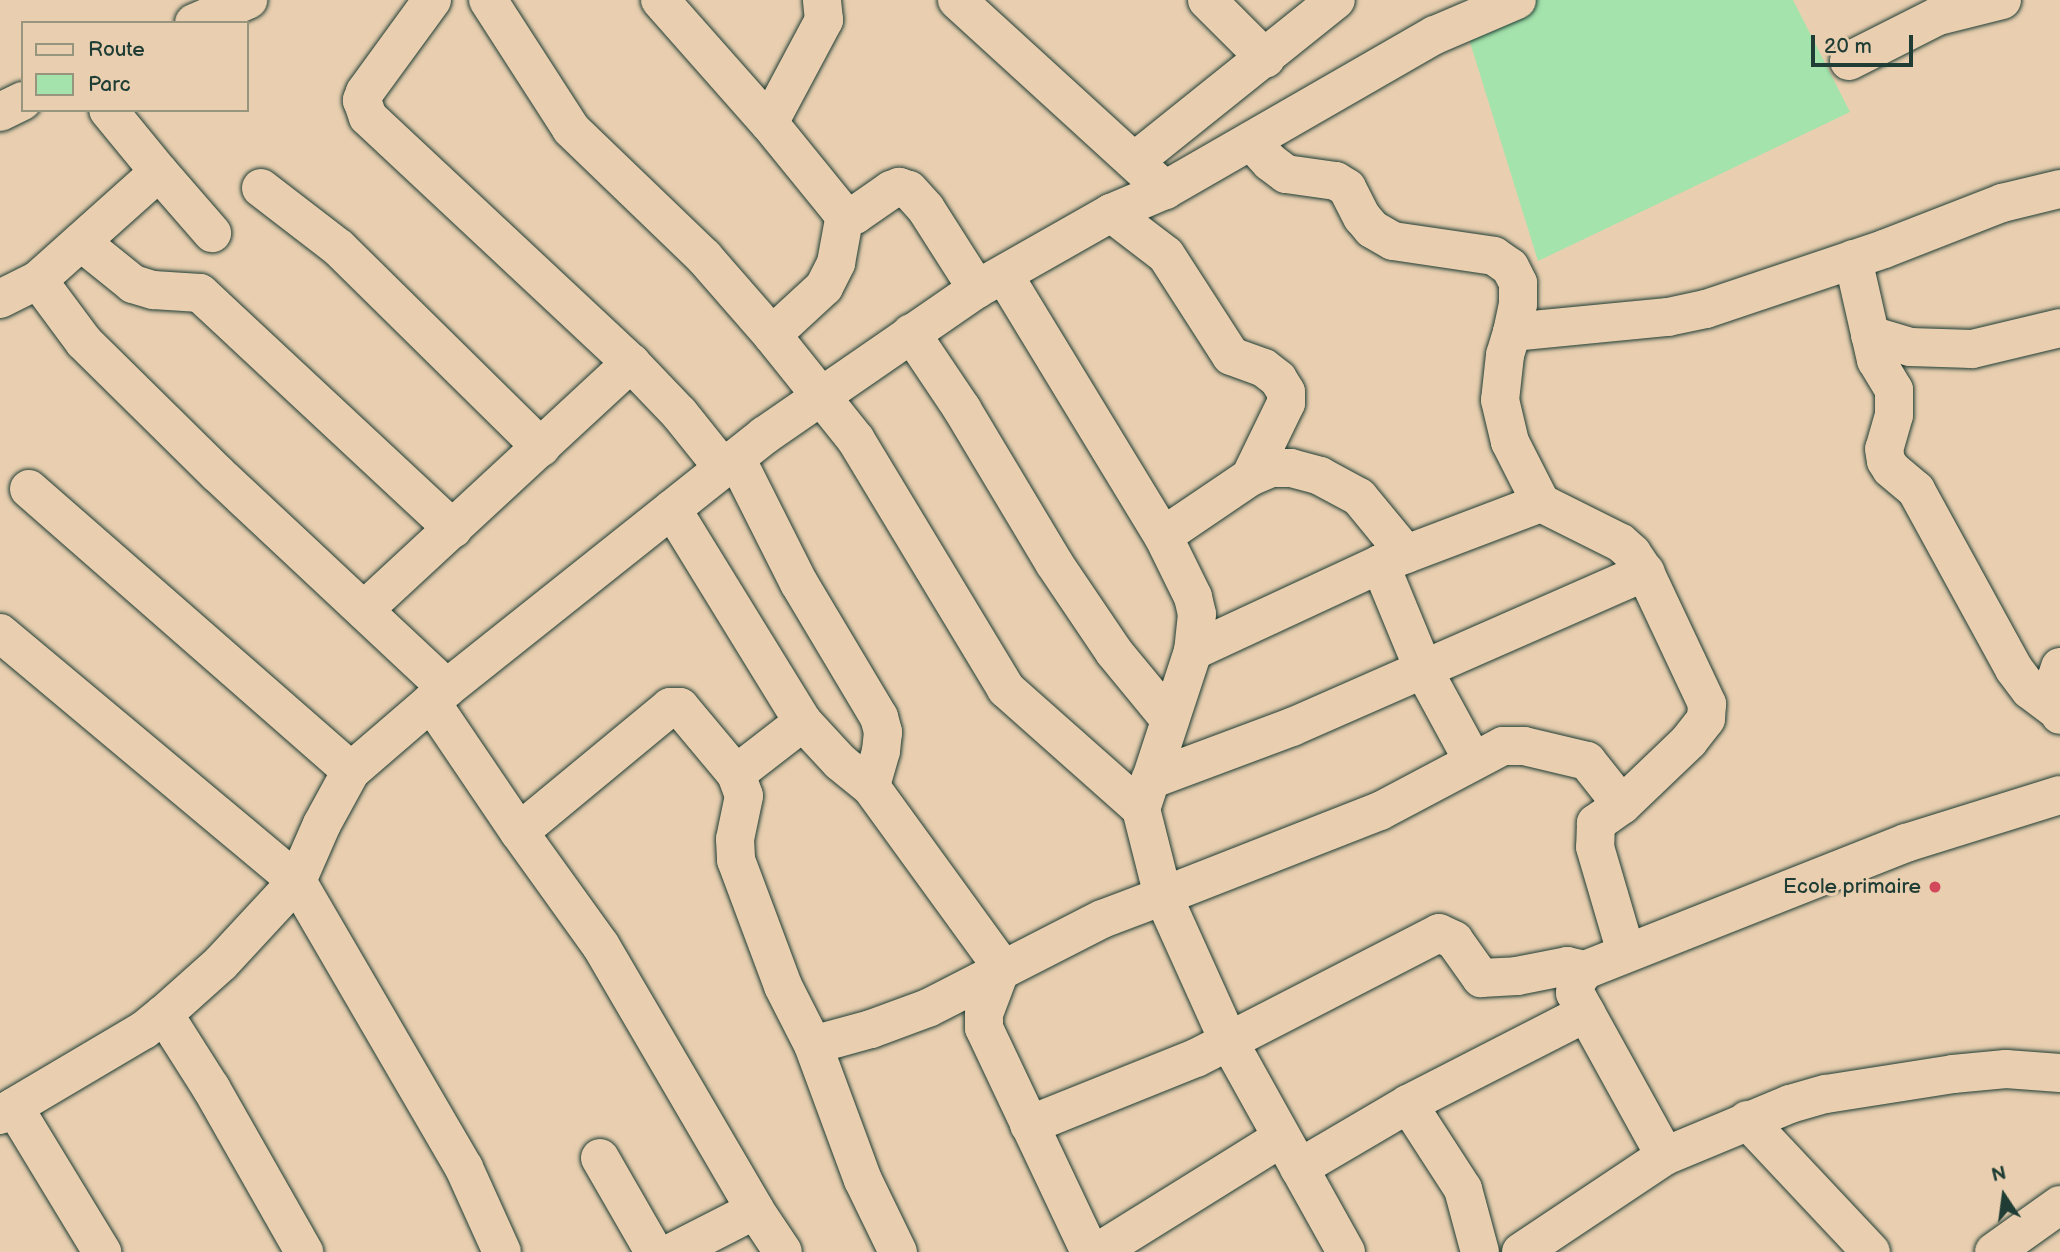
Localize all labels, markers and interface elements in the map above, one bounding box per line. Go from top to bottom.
legend [21,21,248,112]
scale bar [1815,21,1916,65]
text: 20 m [1824,34,1872,59]
text: Route [88,37,145,62]
text: Parc [88,72,131,97]
place label: Ecole primaire [1783,874,1921,900]
marker: Ecole primaire [1927,879,1943,895]
north arrow [1969,1161,2039,1231]
text: N [1990,1162,2009,1188]

